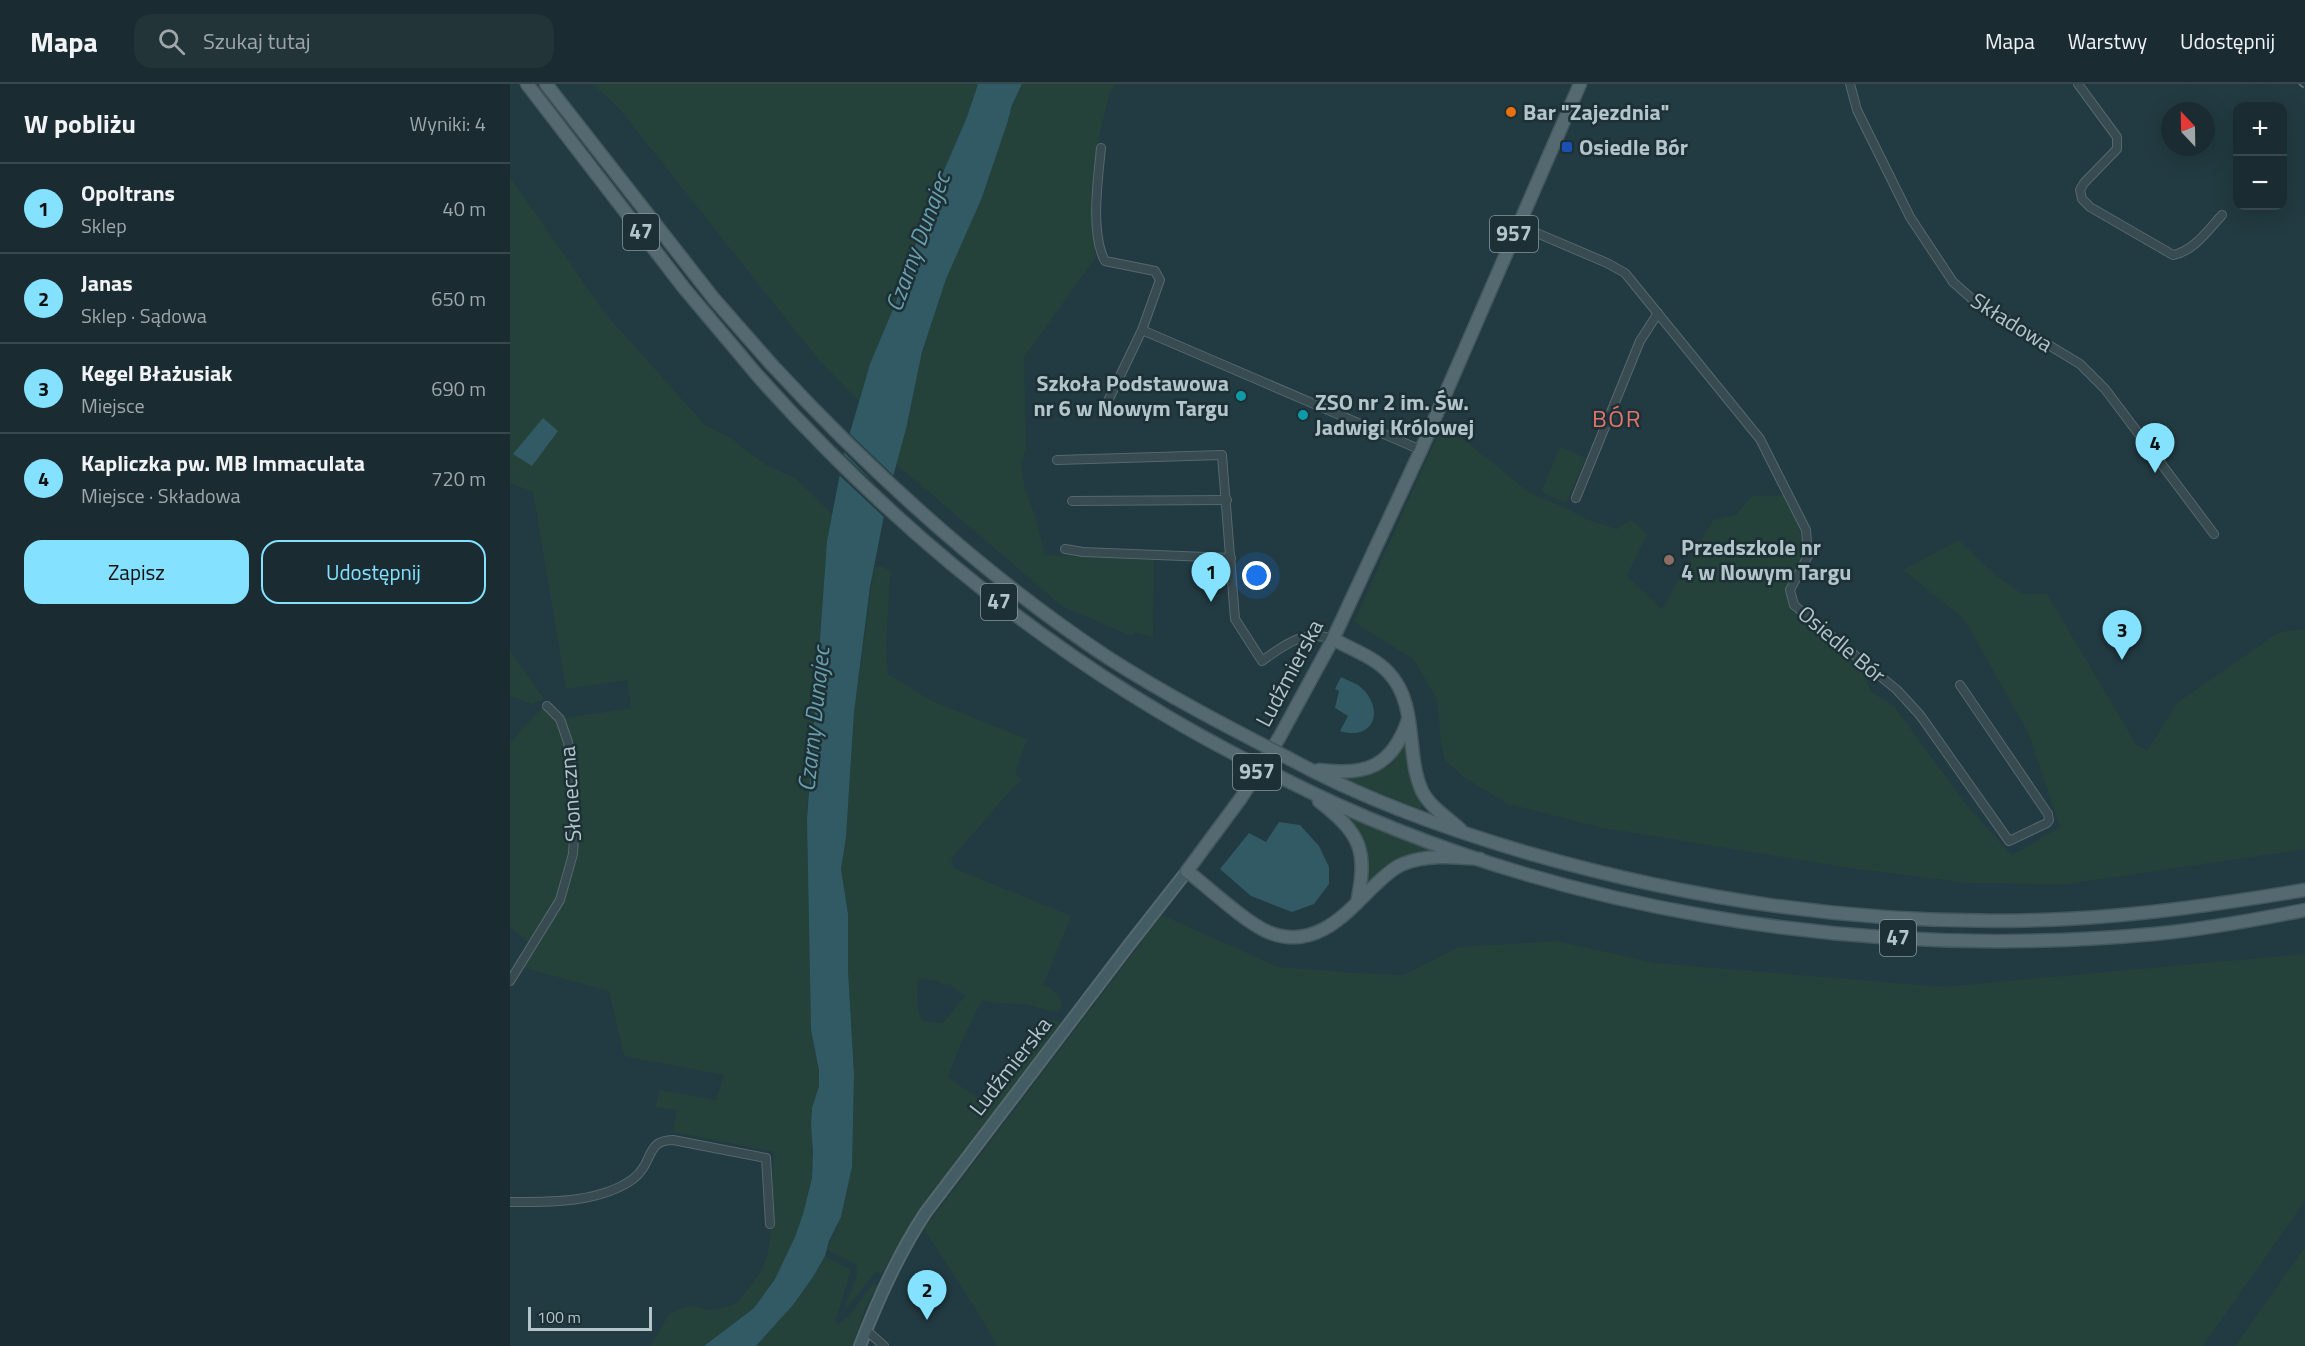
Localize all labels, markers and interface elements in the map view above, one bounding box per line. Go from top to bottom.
search box [134,14,554,68]
text: Mapa [30,20,98,63]
text: Szukaj tutaj [203,24,311,58]
icon: search [155,25,188,58]
text: Mapa [1985,25,2035,57]
text: Warstwy [2068,25,2147,57]
text: Udostępnij [2180,25,2275,57]
place label: Bar "Zajezdnia" [1523,95,1670,129]
north arrow [2161,102,2215,156]
map controls [2233,102,2287,210]
button: + [2233,102,2287,156]
text: W pobliżu [24,104,136,143]
marker: Bar "Zajezdnia" [1504,105,1518,119]
text: Wyniki: 4 [410,108,486,139]
place label: Osiedle Bór [1579,130,1688,164]
marker: Osiedle Bór [1560,140,1574,154]
button: − [2233,156,2287,210]
water label: Czarny Dunajec [875,165,960,316]
text: Opoltrans [81,176,175,210]
text: 1 [38,193,49,224]
text: 40 m [442,193,486,224]
text: Sklep [81,210,127,241]
road number: 47 [623,214,659,250]
road number: 957 [1490,216,1538,252]
text: Janas [81,266,133,300]
text: 2 [38,283,49,314]
text: 650 m [431,283,486,314]
street label: Składowa [1964,283,2060,361]
text: Sklep · Sądowa [81,300,207,331]
text: Kegel Błażusiak [81,356,232,390]
place label: Szkoła Podstawowa nr 6 w Nowym Targu [1033,366,1229,425]
text: 3 [38,373,49,404]
text: 690 m [431,373,486,404]
place label: ZSO nr 2 im. Św. Jadwigi Królowej [1315,385,1474,444]
marker: Szkoła Podstawowa nr 6 w Nowym Targu [1234,389,1248,403]
text: Miejsce [81,390,145,421]
district label: BÓR [1592,400,1642,436]
marker: ZSO nr 2 im. Św. Jadwigi Królowej [1296,408,1310,422]
pin: 4 [2136,424,2174,473]
text: Kapliczka pw. MB Immaculata [81,446,365,480]
text: 4 [38,463,49,494]
text: 720 m [431,463,486,494]
text: Miejsce · Składowa [81,480,241,511]
place label: Przedszkole nr 4 w Nowym Targu [1681,530,1851,589]
button: Zapisz [24,540,249,604]
button: Udostępnij [261,540,486,604]
pin: 1 [1192,552,1230,602]
marker: Przedszkole nr 4 w Nowym Targu [1662,553,1676,567]
your location [1242,561,1271,590]
road number: 47 [981,584,1017,620]
street label: Osiedle Bór [1790,597,1894,691]
pin: 3 [2102,610,2142,660]
street label: Ludźmierska [1246,613,1332,733]
water label: Czarny Dunajec [787,642,839,793]
street label: Słoneczna [550,745,590,843]
road number: 957 [1233,754,1281,790]
road number: 47 [1880,920,1916,956]
street label: Ludźmierska [960,1009,1060,1123]
pin: 2 [908,1270,946,1320]
scale bar [528,1304,652,1332]
text: 100 m [537,1305,581,1329]

